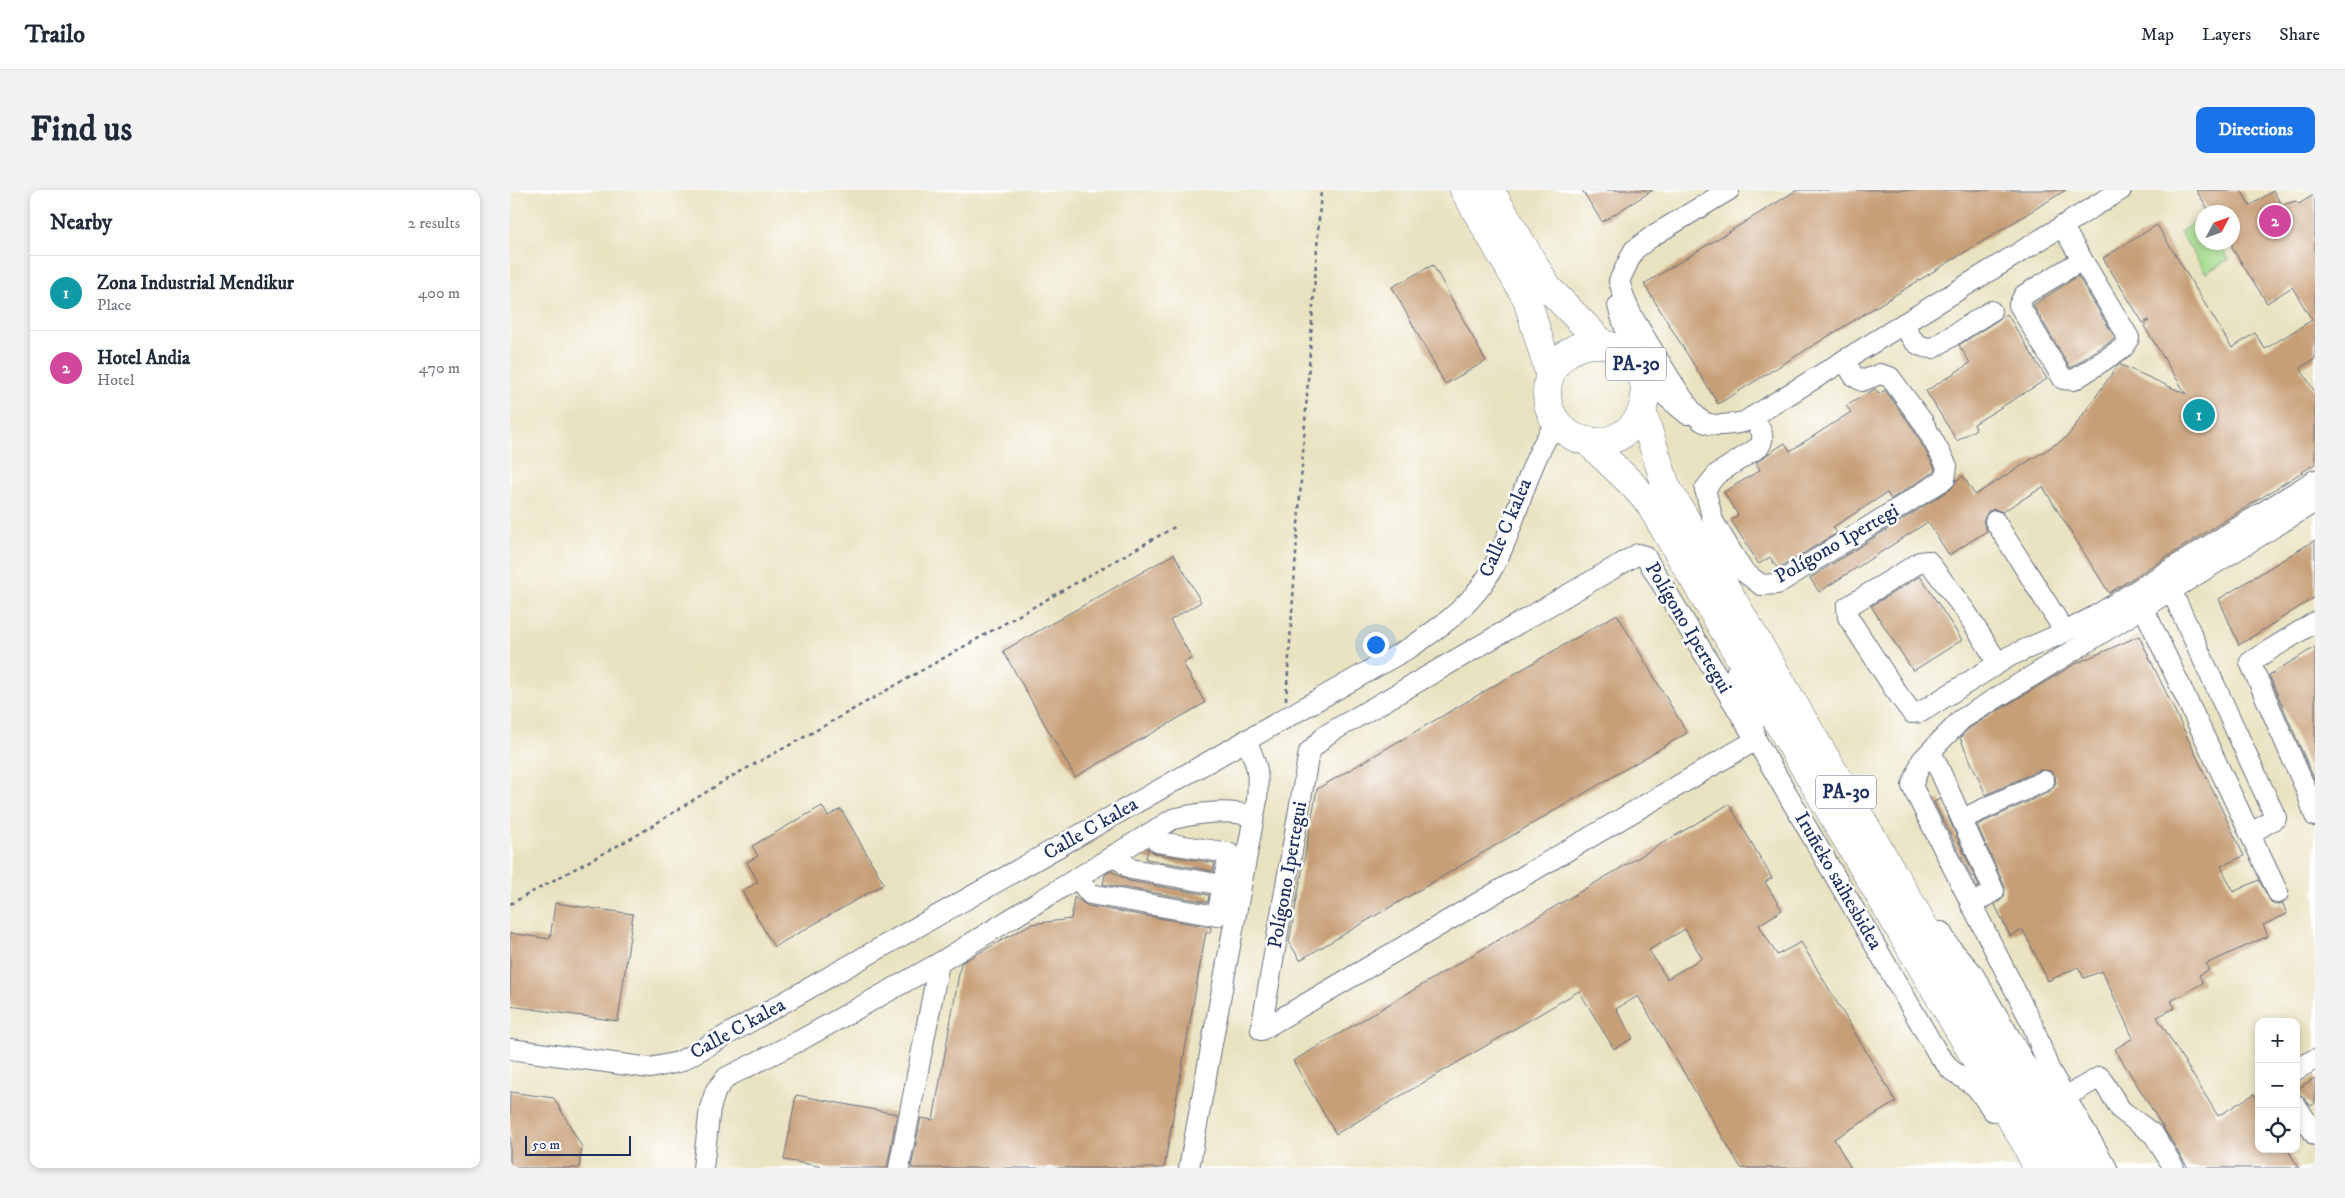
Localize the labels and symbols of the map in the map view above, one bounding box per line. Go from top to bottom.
pin: 2 [2259,202,2291,240]
north arrow [2195,205,2240,250]
road number: PA-30 [1606,347,1666,380]
pin: 1 [2183,396,2215,434]
street label: Calle C kalea [1474,474,1538,581]
street label: Polígono Ipertegi [1770,498,1904,590]
street label: Polígono Ipertegui [1639,558,1737,698]
your location [1363,632,1389,658]
road number: PA-30 [1816,776,1876,808]
street label: Calle C kalea [1039,792,1143,866]
street label: Polígono Ipertegui [1263,799,1313,951]
street label: Iruñeko saihesbidea [1788,808,1888,955]
street label: Calle C kalea [686,992,790,1065]
scale bar [525,1133,631,1156]

